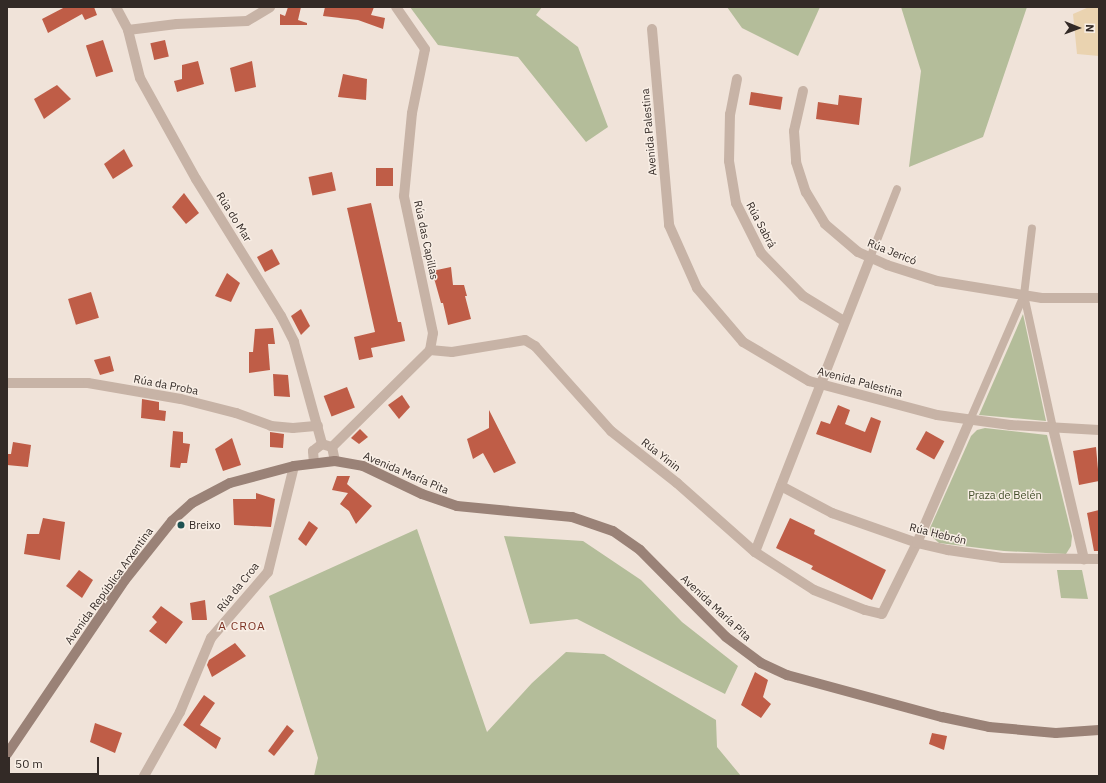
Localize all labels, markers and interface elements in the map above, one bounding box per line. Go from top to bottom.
north arrow [1058,8,1098,48]
text: N [1083,24,1097,32]
street label: Avenida Palestina [639,88,659,176]
street label: Rúa do Mar [214,190,254,244]
street label: Rúa das Capillas [411,199,441,281]
street label: Rúa Sabrá [743,200,779,250]
street label: Rúa Jericó [866,236,918,268]
street label: Avenida Palestina [816,364,904,400]
street label: Rúa da Proba [133,372,199,398]
street label: Rúa Yinin [639,436,683,474]
street label: Avenida María Pita [361,449,451,497]
park label: Praza de Belén [968,488,1042,502]
place label: Breixo [189,518,221,532]
marker: Breixo [176,520,186,530]
street label: Rúa Hebrón [908,521,968,547]
street label: Avenida República Arxentina [62,525,156,647]
street label: Rúa da Croa [214,560,262,614]
street label: Avenida María Pita [678,572,754,644]
district label: A CROA [218,619,266,633]
scale bar [10,749,101,775]
text: 50 m [15,756,43,771]

